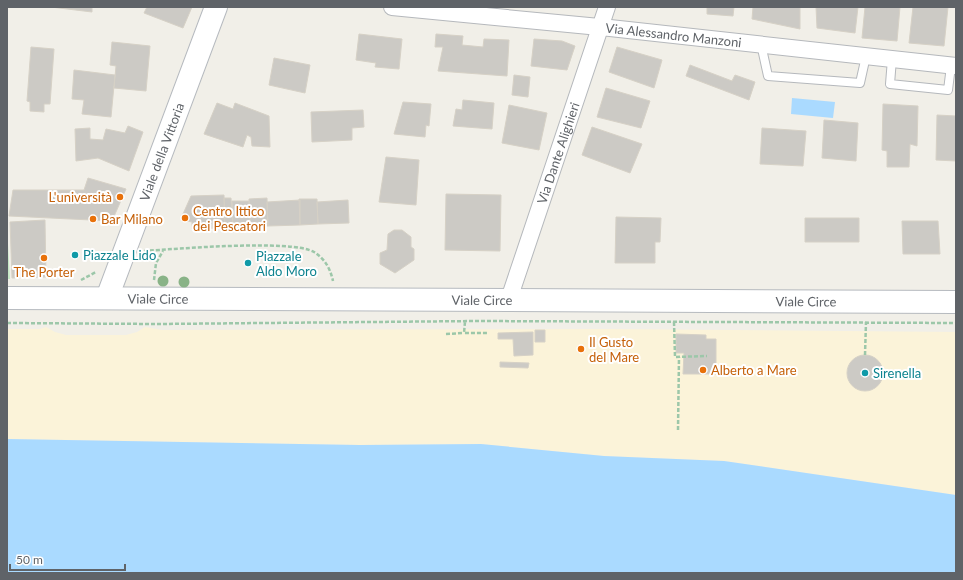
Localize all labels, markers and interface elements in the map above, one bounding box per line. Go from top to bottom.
street label: Via Alessandro Manzoni [605,20,742,50]
street label: Viale della Vittoria [136,100,187,203]
street label: Via Dante Alighieri [533,100,583,206]
place label: L'università [48,189,112,205]
marker: L'università [115,192,125,202]
place label: Centro Ittico dei Pescatori [193,203,266,234]
place label: Bar Milano [101,211,163,227]
marker: Centro Ittico dei Pescatori [180,213,190,223]
marker: Bar Milano [88,214,98,224]
place label: Piazzale Lido [83,247,156,263]
place label: Piazzale Aldo Moro [256,248,317,279]
marker: Piazzale Lido [70,250,80,260]
marker: The Porter [39,253,49,263]
marker: Piazzale Aldo Moro [243,258,253,268]
place label: The Porter [14,264,75,280]
street label: Viale Circe [127,291,189,307]
street label: Viale Circe [451,292,513,308]
street label: Viale Circe [775,293,837,309]
place label: Il Gusto del Mare [589,334,639,365]
marker: Il Gusto del Mare [576,344,586,354]
place label: Alberto a Mare [711,362,797,378]
marker: Alberto a Mare [698,365,708,375]
place label: Sirenella [873,365,921,381]
marker: Sirenella [860,368,870,378]
scale bar [10,546,125,572]
text: 50 m [16,552,43,567]

